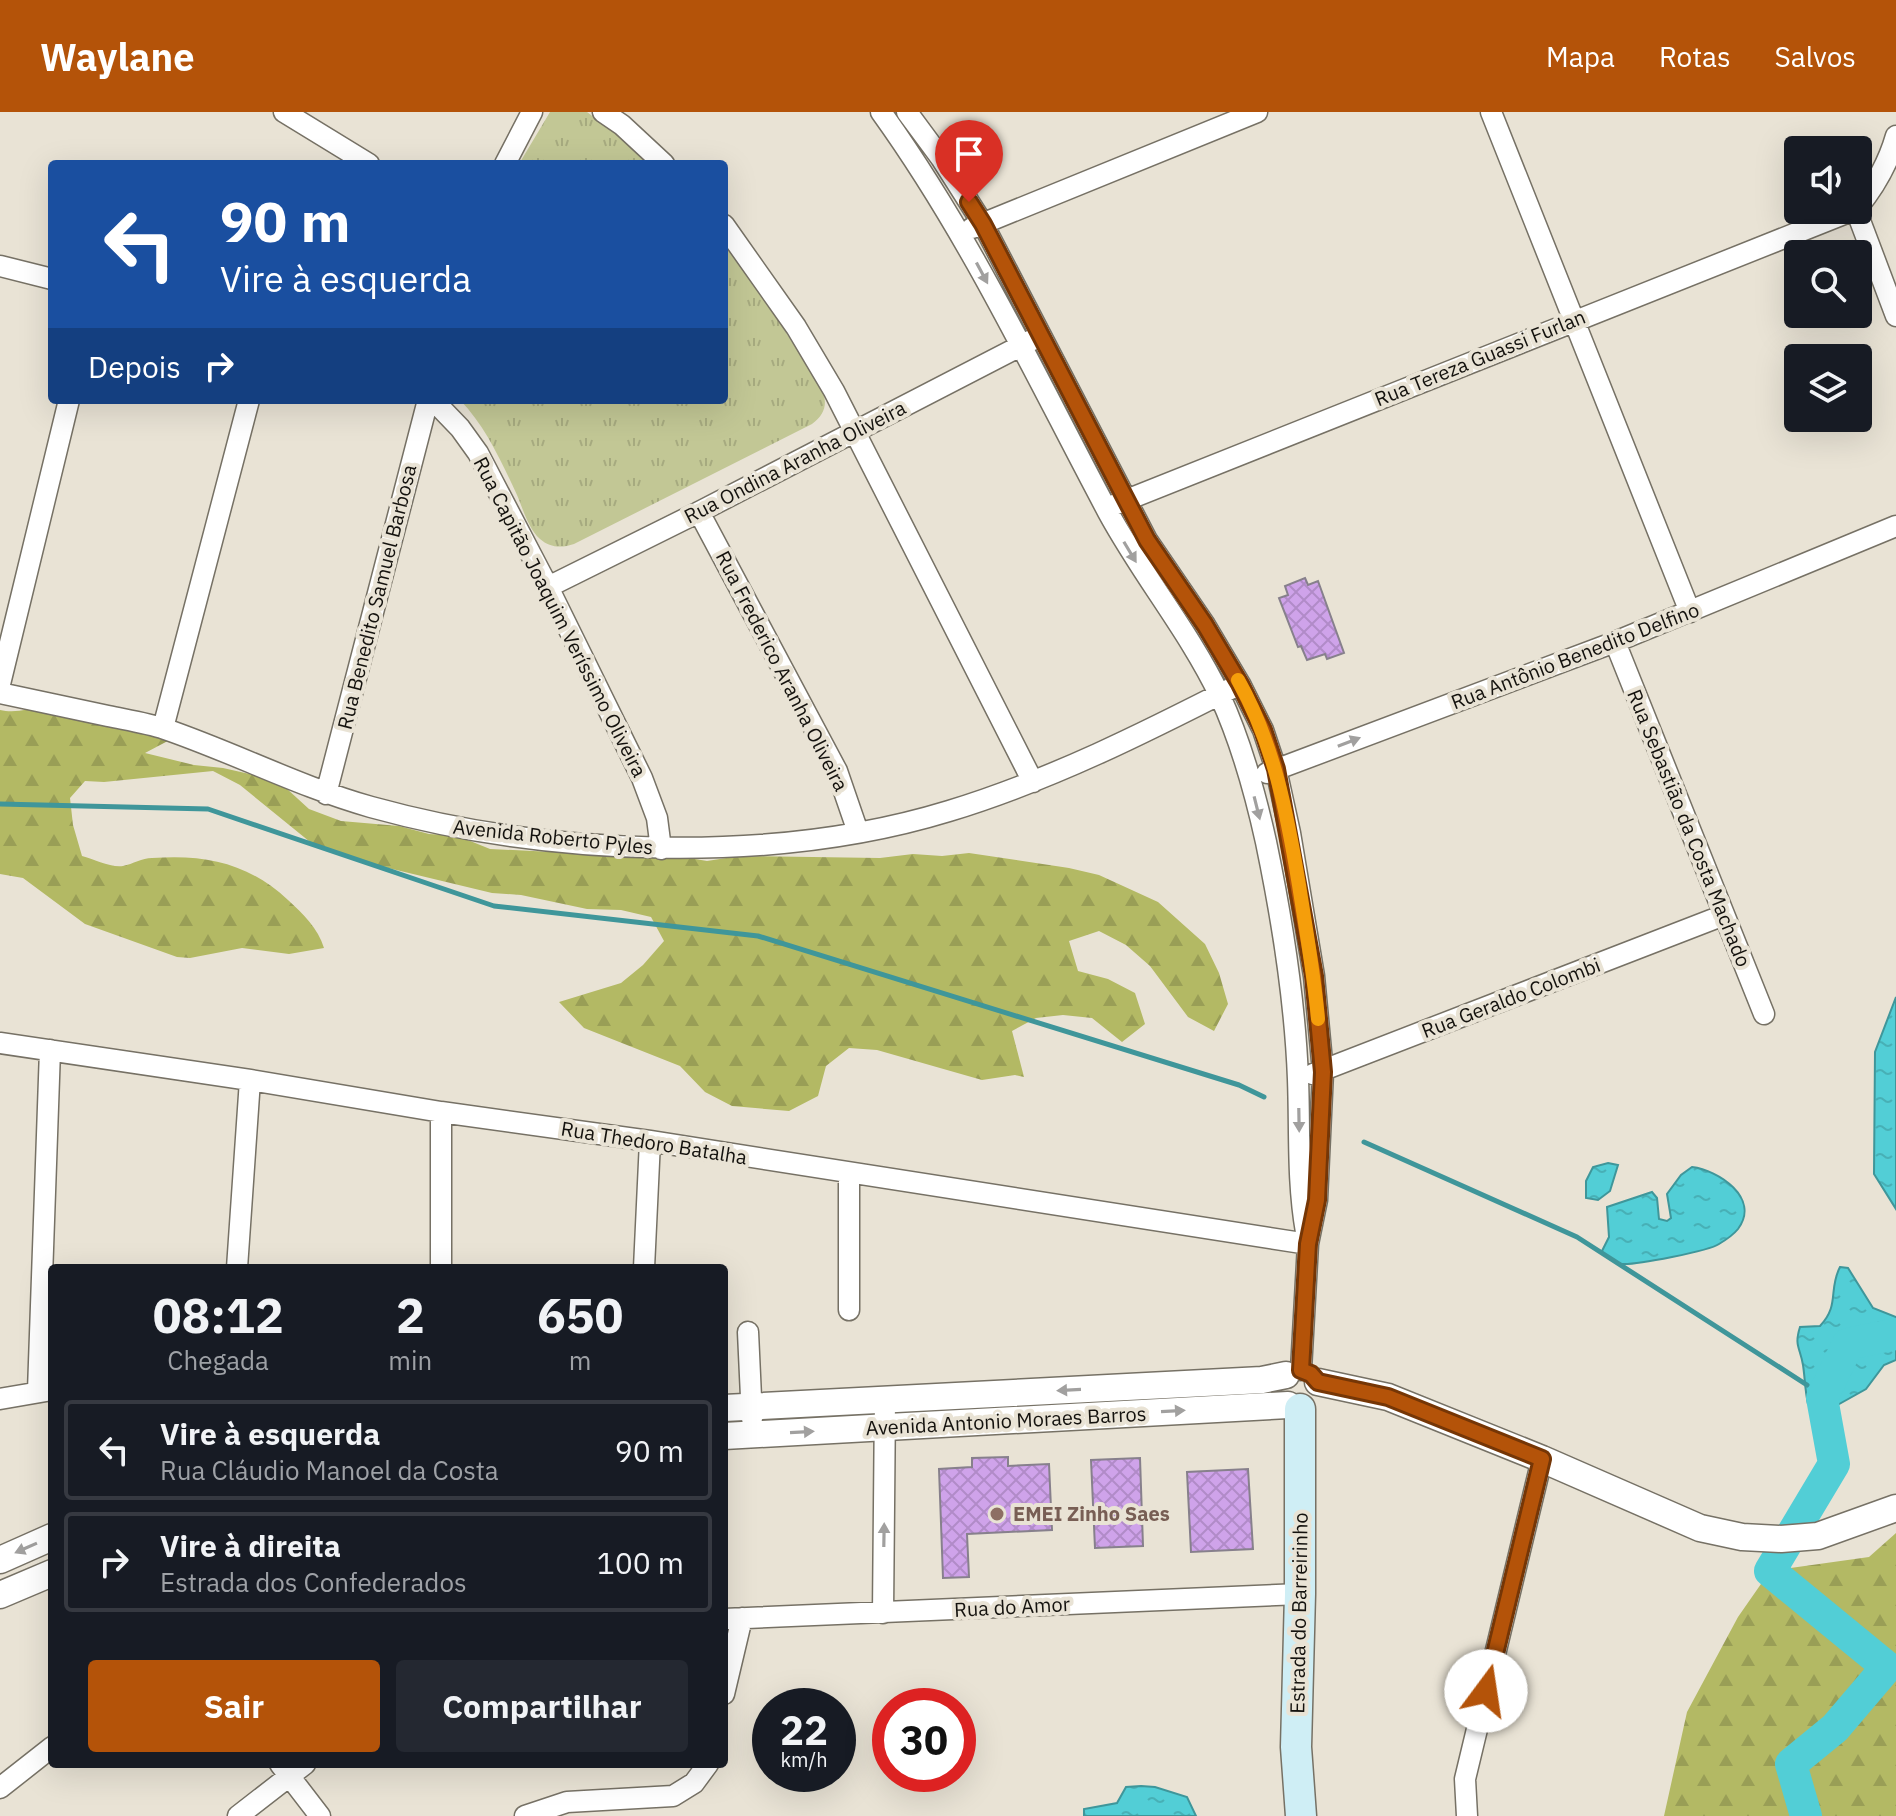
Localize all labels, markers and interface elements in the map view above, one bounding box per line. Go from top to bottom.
text: Waylane [40,32,195,81]
text: Mapa [1546,38,1615,75]
text: Rotas [1659,38,1731,75]
text: Salvos [1775,38,1856,75]
pin [935,120,1003,202]
icon: arrive [947,132,991,176]
map controls [1784,136,1872,432]
button: sound [1784,136,1872,224]
text: 90 m [220,185,350,257]
icon: left [88,192,192,296]
button: search [1784,240,1872,328]
text: Vire à esquerda [220,255,471,302]
one-way arrow [975,261,989,284]
street label: Rua Tereza Guassi Furlan [1370,303,1589,412]
icon: right [197,344,241,388]
button: layers [1784,344,1872,432]
text: Depois [88,347,181,386]
street label: Rua Ondina Aranha Oliveira [679,394,911,529]
street label: Rua Capitão Joaquim Veríssimo Oliveira [468,452,653,782]
street label: Rua Benedito Samuel Barbosa [331,461,423,732]
one-way arrow [1123,541,1137,563]
street label: Rua Frederico Aranha Oliveira [710,546,855,796]
street label: Rua Antônio Benedito Delfino [1447,596,1703,715]
street label: Rua Sebastião da Costa Machado [1621,685,1758,971]
one-way arrow [1338,735,1362,748]
one-way arrow [1251,795,1264,820]
street label: Avenida Roberto Pyles [452,813,655,860]
street label: Rua Geraldo Colombi [1417,951,1604,1044]
one-way arrow [1292,1108,1305,1133]
street label: Rua Thedoro Batalha [559,1114,749,1171]
text: 08:12 [153,1284,284,1346]
text: 2 [396,1284,425,1346]
text: 650 [537,1284,623,1346]
text: Chegada [167,1343,269,1377]
text: min [388,1343,432,1377]
text: m [569,1343,591,1377]
one-way arrow [1056,1384,1081,1397]
street label: Avenida Antonio Moraes Barros [865,1400,1147,1441]
one-way arrow [1161,1405,1186,1418]
text: Vire à esquerda [160,1414,380,1453]
one-way arrow [790,1426,815,1439]
icon: left [92,1428,136,1472]
text: 90 m [615,1431,684,1470]
text: Rua Cláudio Manoel da Costa [160,1453,499,1487]
place label: EMEI Zinho Saes [1013,1500,1170,1527]
marker: EMEI Zinho Saes [988,1505,1006,1523]
street label: Estrada do Barreirinho [1283,1512,1314,1714]
one-way arrow [878,1522,890,1547]
text: Vire à direita [160,1526,341,1565]
icon: right [92,1540,136,1584]
one-way arrow [14,1542,38,1555]
text: 100 m [597,1543,684,1582]
text: Estrada dos Confederados [160,1565,467,1599]
street label: Rua do Amor [953,1590,1071,1623]
position arrow [1444,1649,1528,1733]
button: Sair [88,1660,380,1752]
button: Compartilhar [396,1660,688,1752]
speed limit sign: 30 [872,1688,976,1792]
text: 22 [780,1704,828,1756]
text: km/h [780,1746,828,1773]

